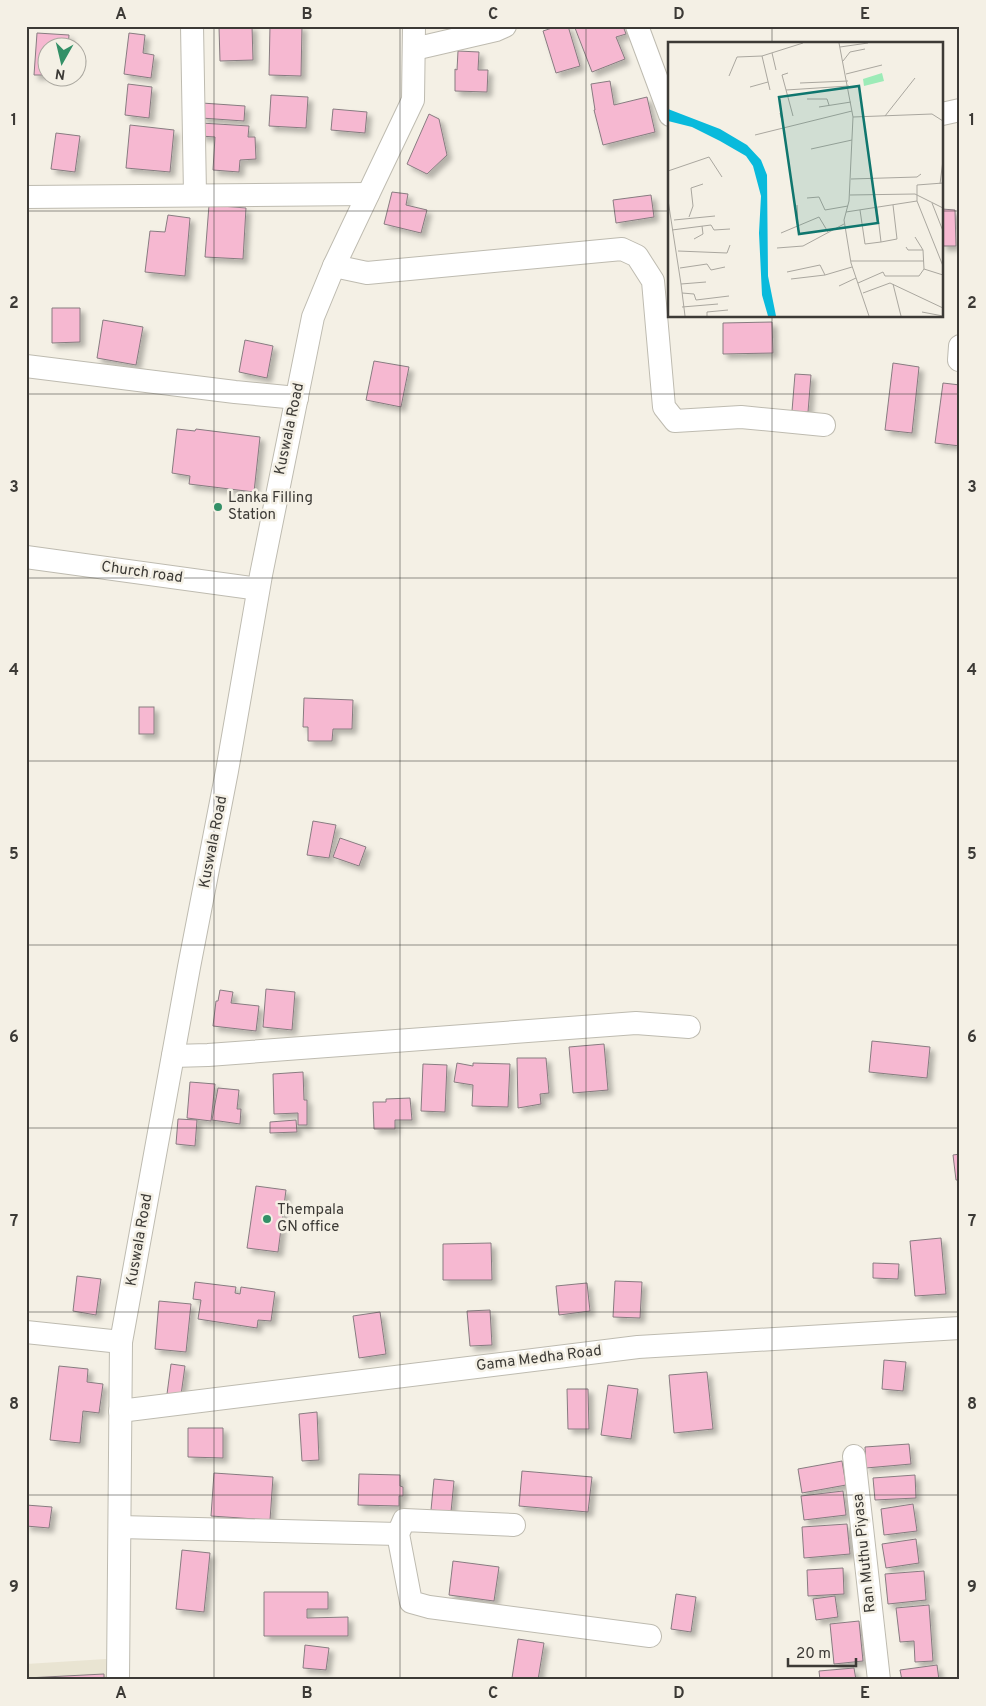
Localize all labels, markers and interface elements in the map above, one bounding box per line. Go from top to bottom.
text: A [115,5,127,25]
text: B [301,5,313,25]
text: C [488,5,498,25]
text: D [673,5,685,25]
text: E [860,5,870,25]
north arrow [38,38,88,88]
inset map [668,42,944,318]
text: N [54,64,67,83]
text: 1 [11,111,17,131]
text: 1 [969,111,975,131]
text: 2 [9,294,19,314]
text: 2 [967,294,977,314]
street label: Kuswala Road [271,381,309,477]
text: 3 [9,478,19,498]
text: 3 [967,478,977,498]
place label: Lanka Filling Station [228,489,313,525]
marker: Lanka Filling Station [212,501,224,513]
street label: Church road [100,558,184,588]
text: 4 [9,661,19,681]
text: 4 [967,661,977,681]
street label: Kuswala Road [196,794,232,890]
text: 5 [9,845,19,865]
text: 5 [967,845,977,865]
text: 6 [9,1028,19,1048]
text: 6 [967,1028,977,1048]
street label: Kuswala Road [123,1192,157,1288]
place label: Thempala GN office [277,1201,344,1237]
text: 7 [10,1212,18,1232]
text: 7 [968,1212,976,1232]
marker: Thempala GN office [261,1213,273,1225]
street label: Gama Medha Road [475,1342,603,1376]
text: 8 [9,1395,19,1415]
text: 8 [967,1395,977,1415]
street label: Ran Muthu Piyasa [849,1492,881,1614]
text: 9 [9,1578,19,1598]
text: 9 [967,1578,977,1598]
scale bar [788,1636,856,1668]
text: 20 m [796,1645,831,1664]
text: A [115,1684,127,1704]
text: B [301,1684,313,1704]
text: C [488,1684,498,1704]
text: D [673,1684,685,1704]
text: E [860,1684,870,1704]

